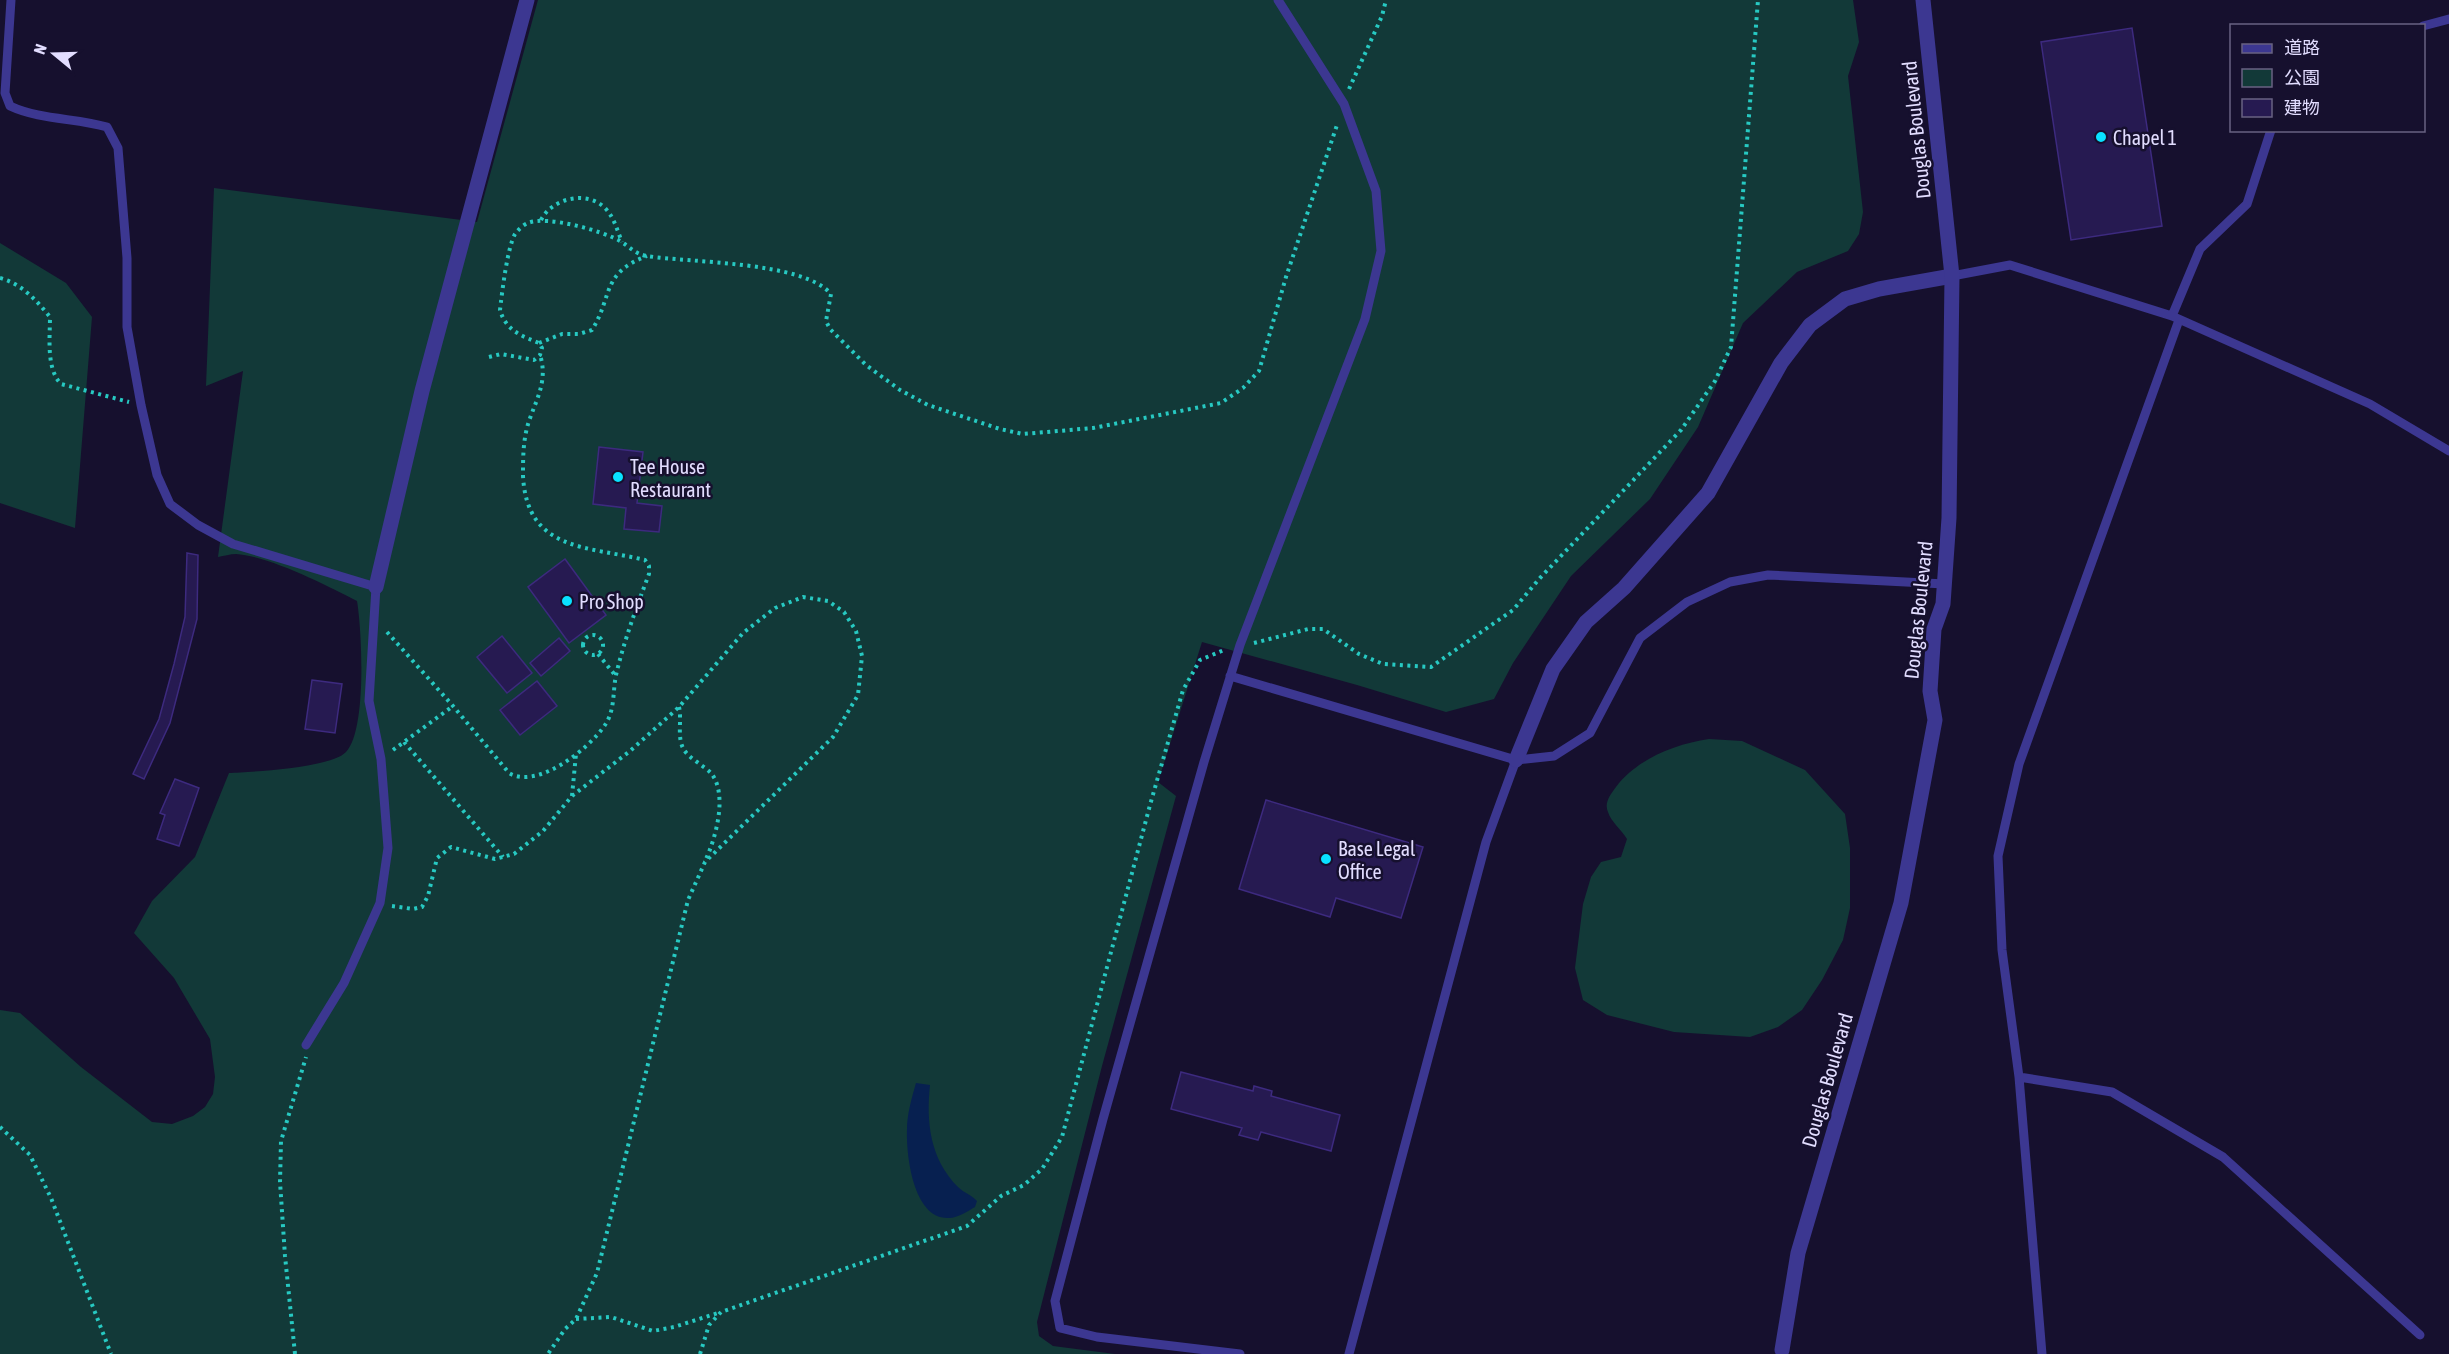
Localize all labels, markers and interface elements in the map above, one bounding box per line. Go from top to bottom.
north arrow [24,24,84,84]
legend [2230,24,2425,132]
text: 道路 [2284,37,2320,58]
text: N [30,42,50,57]
street label: Douglas Boulevard [1897,60,1935,200]
text: 公園 [2284,67,2320,88]
text: 建物 [2284,97,2320,118]
place label: Chapel 1 [2113,126,2177,149]
marker: Chapel 1 [2094,130,2108,144]
place label: Tee House Restaurant [630,455,711,501]
marker: Tee House Restaurant [611,470,625,484]
street label: Douglas Boulevard [1899,540,1937,680]
place label: Pro Shop [579,590,644,613]
marker: Pro Shop [560,594,574,608]
place label: Base Legal Office [1338,837,1416,883]
marker: Base Legal Office [1319,852,1333,866]
street label: Douglas Boulevard [1797,1010,1857,1150]

